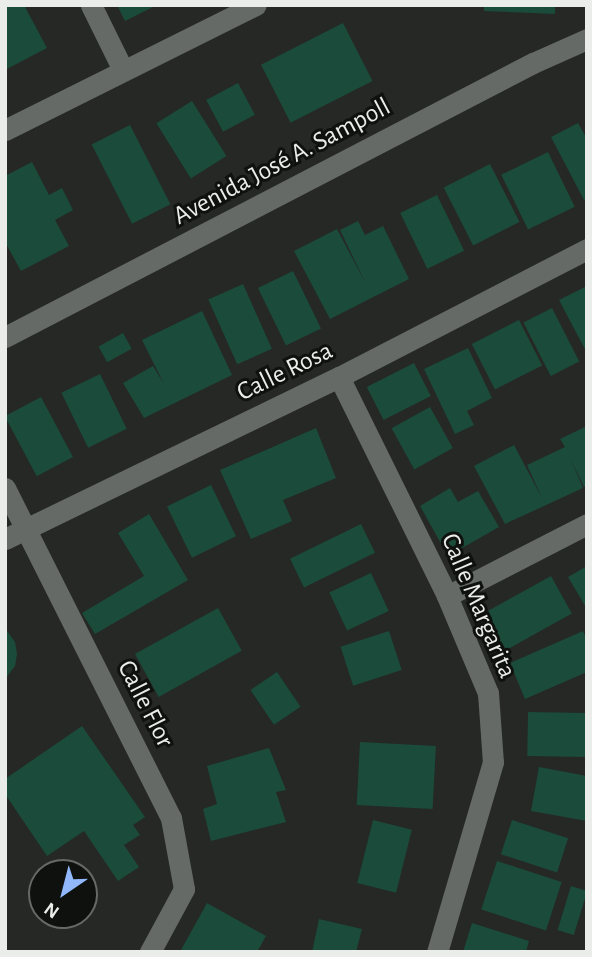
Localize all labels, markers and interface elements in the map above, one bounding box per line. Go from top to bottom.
street label: Avenida José A. Sampoll [168,92,396,232]
street label: Calle Rosa [232,336,338,408]
street label: Calle Margarita [434,529,522,683]
street label: Calle Flor [110,655,180,753]
north arrow [28,859,98,929]
text: N [41,898,63,922]

